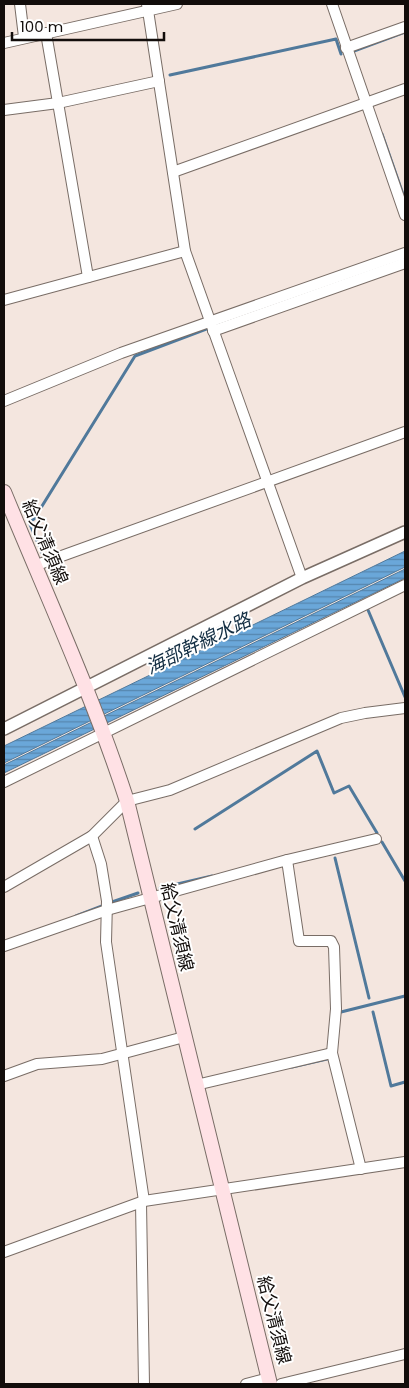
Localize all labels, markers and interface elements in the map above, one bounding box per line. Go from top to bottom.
scale bar [12,10,165,42]
text: 100 m [20,16,63,37]
street label: 給父清須線 [16,495,75,588]
water label: 海部幹線水路 [141,605,257,681]
street label: 給父清須線 [155,880,200,974]
street label: 給父清須線 [251,1273,298,1367]

